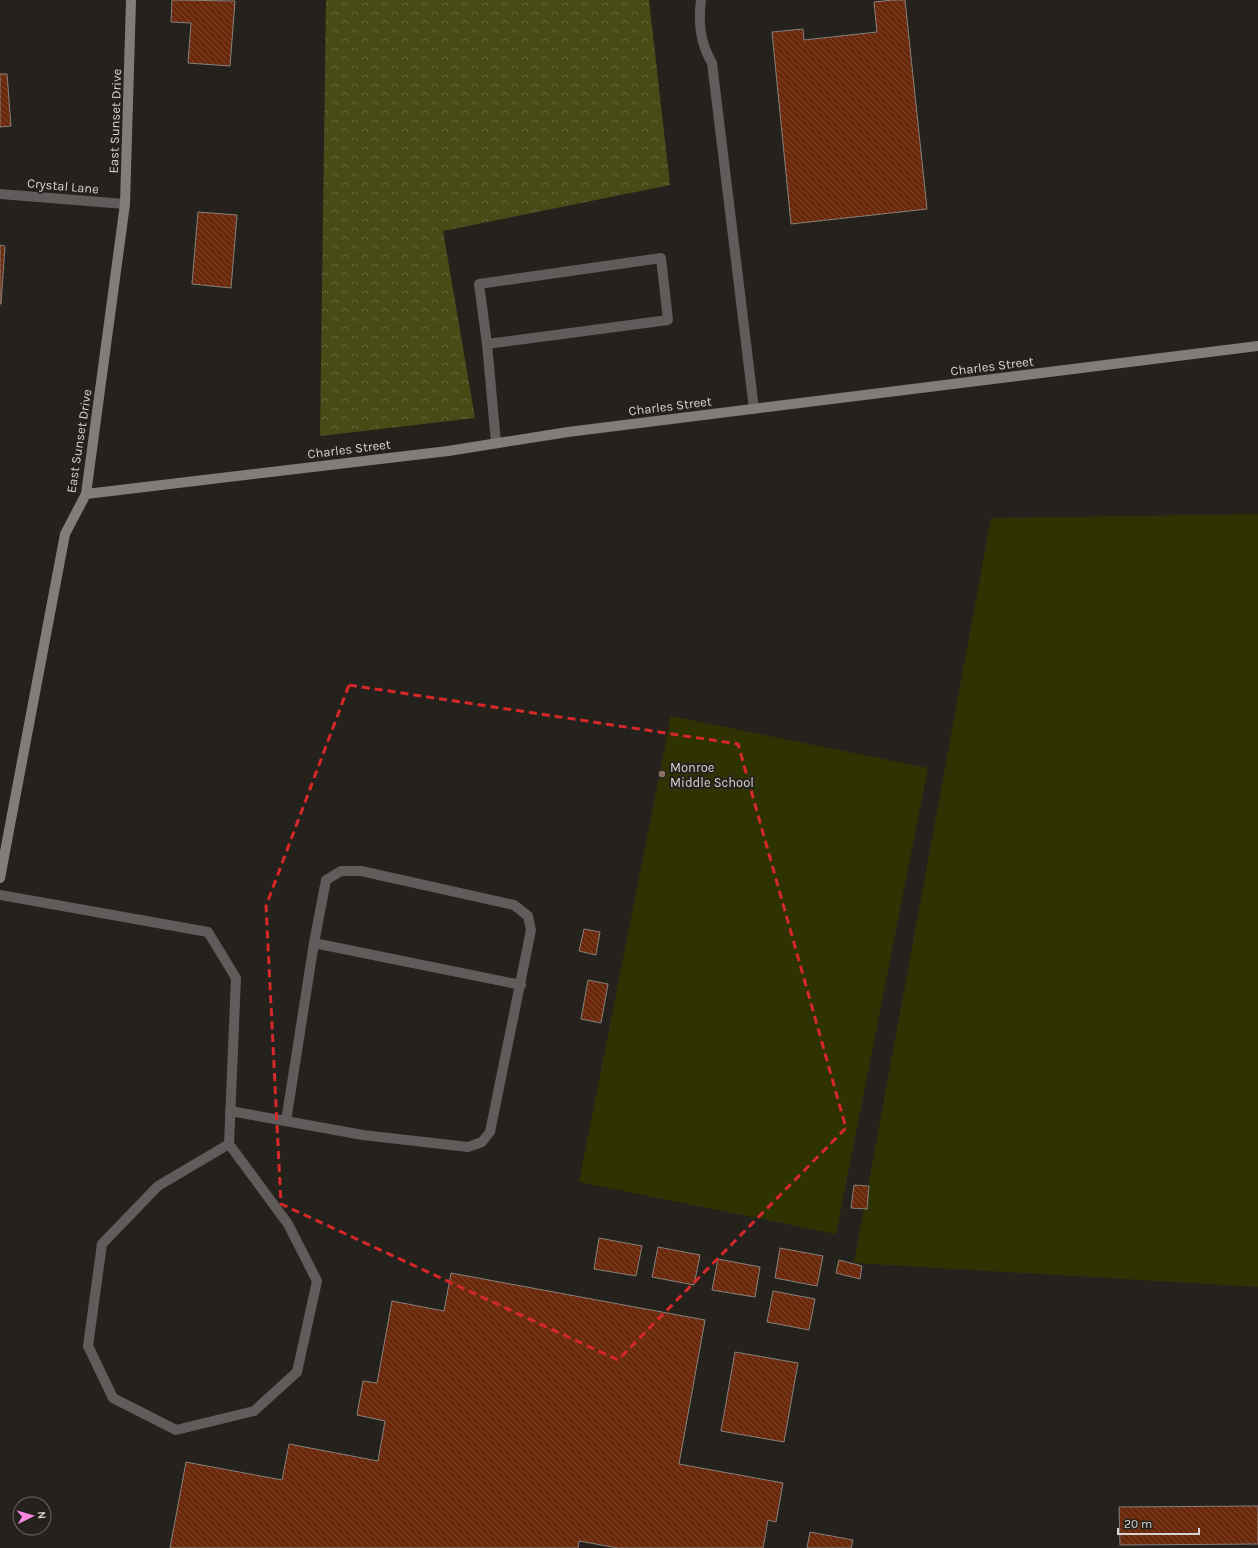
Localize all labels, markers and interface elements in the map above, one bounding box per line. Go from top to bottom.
street label: East Sunset Drive [106,68,124,174]
street label: Crystal Lane [26,175,100,197]
street label: Charles Street [950,353,1035,379]
street label: East Sunset Drive [63,388,95,494]
street label: Charles Street [628,393,713,419]
street label: Charles Street [307,436,392,462]
place label: Monroe Middle School [670,760,754,790]
marker: Monroe Middle School [657,769,667,779]
north arrow [12,1496,52,1536]
scale bar [1118,1510,1199,1536]
text: N [35,1511,48,1520]
text: 20 m [1124,1517,1152,1531]

